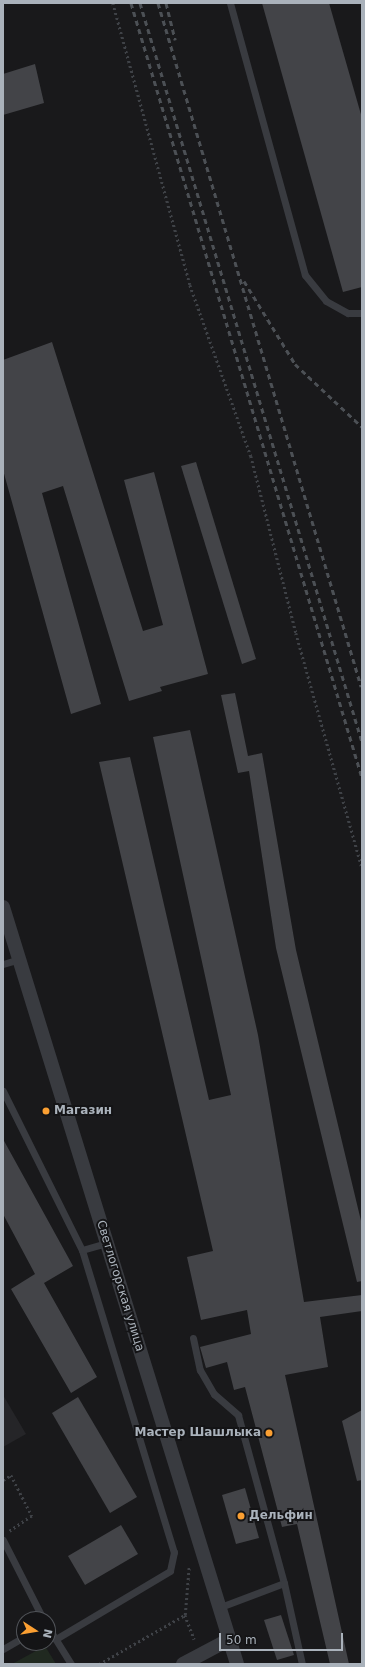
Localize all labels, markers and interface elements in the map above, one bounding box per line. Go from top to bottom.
place label: Магазин [54,1104,112,1118]
marker: Магазин [41,1106,51,1116]
street label: Светлогорская улица [93,1219,147,1353]
place label: Мастер Шашлыка [134,1426,261,1440]
marker: Мастер Шашлыка [264,1428,274,1438]
place label: Дельфин [249,1509,313,1523]
marker: Дельфин [236,1511,246,1521]
north arrow [16,1611,56,1651]
scale bar [221,1625,345,1651]
text: N [40,1628,55,1639]
text: 50 m [226,1633,257,1647]

